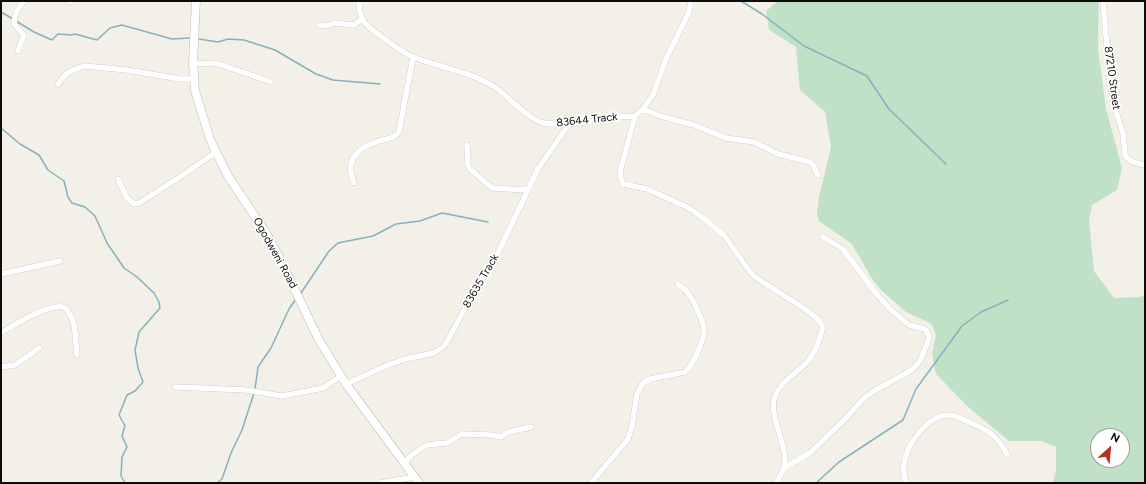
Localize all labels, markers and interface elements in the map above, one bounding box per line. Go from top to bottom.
street label: 87210 Street [1101,45,1123,111]
street label: 83644 Track [556,110,618,130]
street label: Ogodweni Road [250,215,300,291]
street label: 83635 Track [460,252,502,310]
north arrow [1090,428,1130,468]
text: N [1108,430,1122,445]

